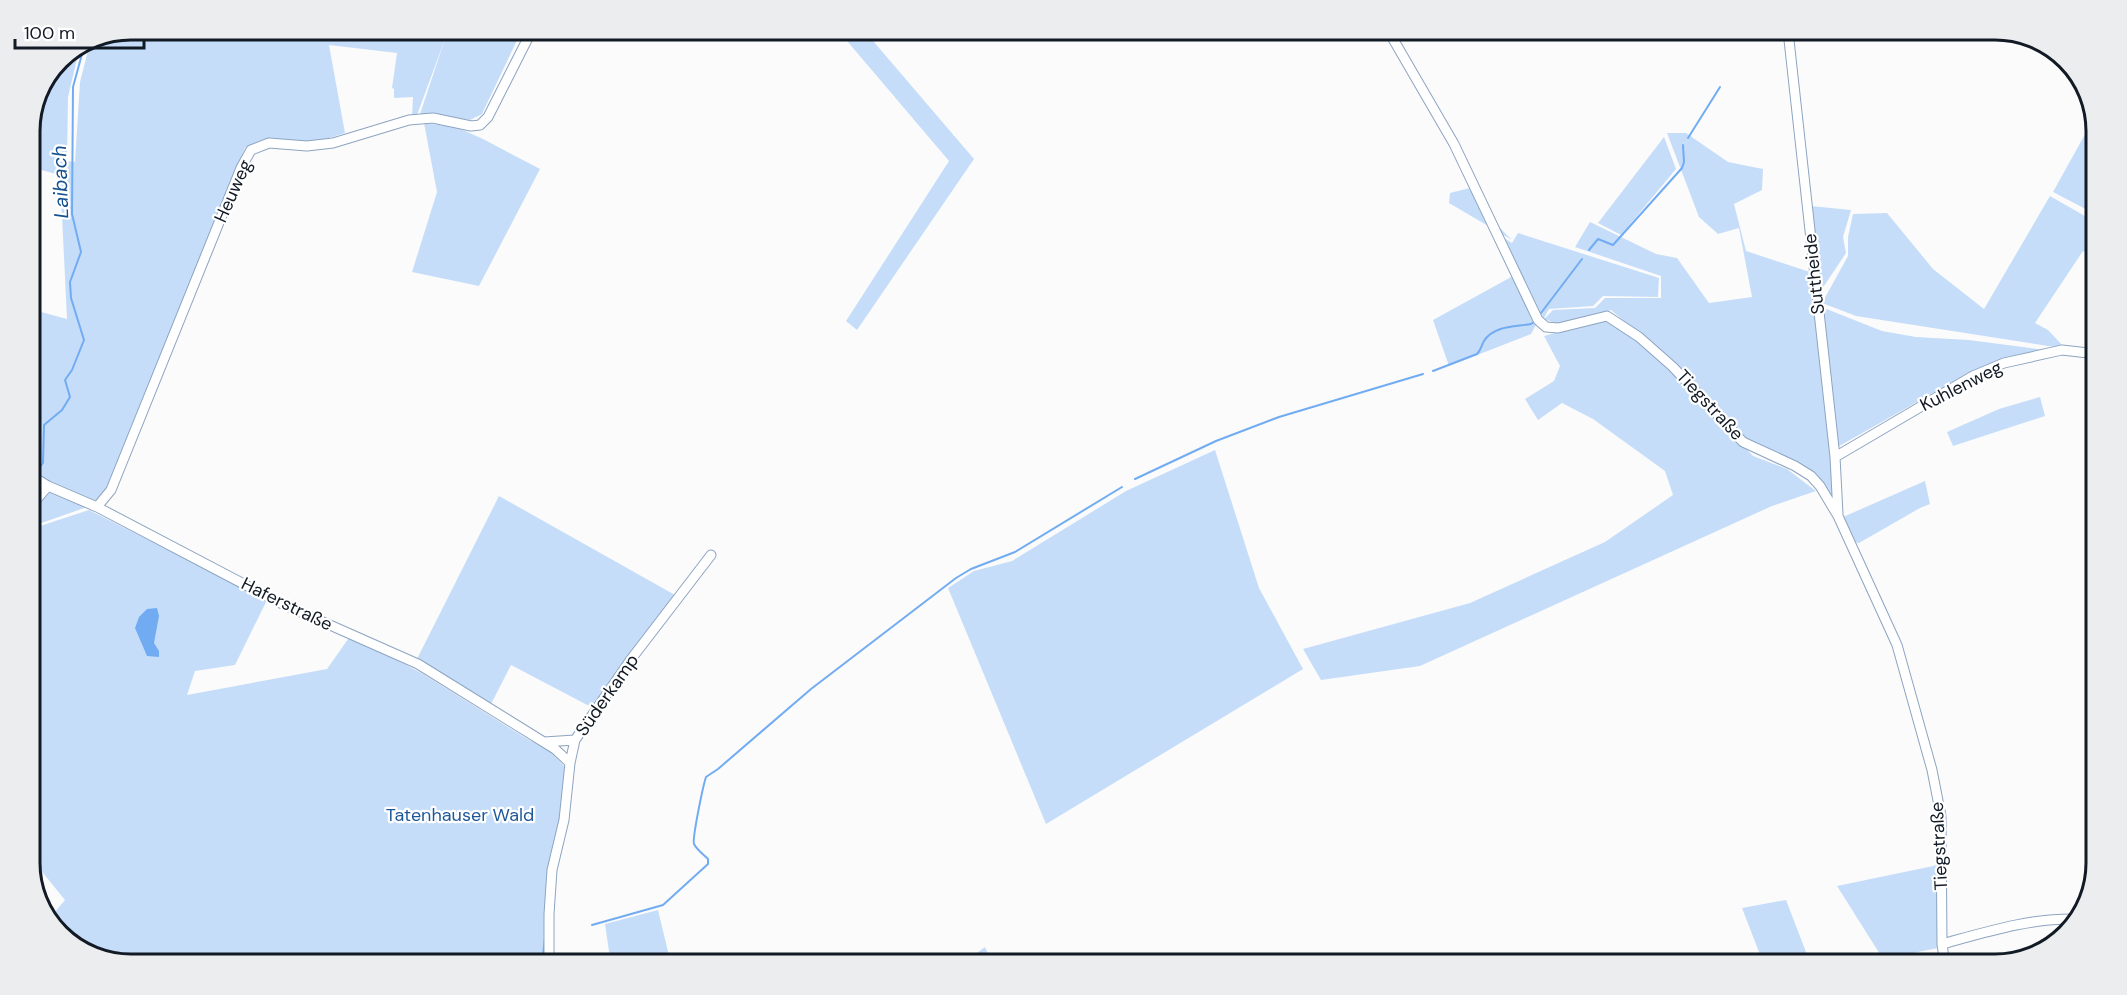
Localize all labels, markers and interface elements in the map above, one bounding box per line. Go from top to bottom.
scale bar [15,12,144,50]
text: 100 m [24,21,75,45]
water label: Laibach [46,145,74,219]
street label: Heuweg [209,156,257,226]
street label: Suttheide [1798,232,1830,316]
street label: Kuhlenweg [1916,355,2006,417]
street label: Tiegstraße [1671,364,1749,446]
street label: Haferstraße [237,572,337,636]
street label: Süderkamp [570,649,644,741]
street label: Tiegstraße [1925,801,1953,891]
park label: Tatenhauser Wald [386,803,534,827]

